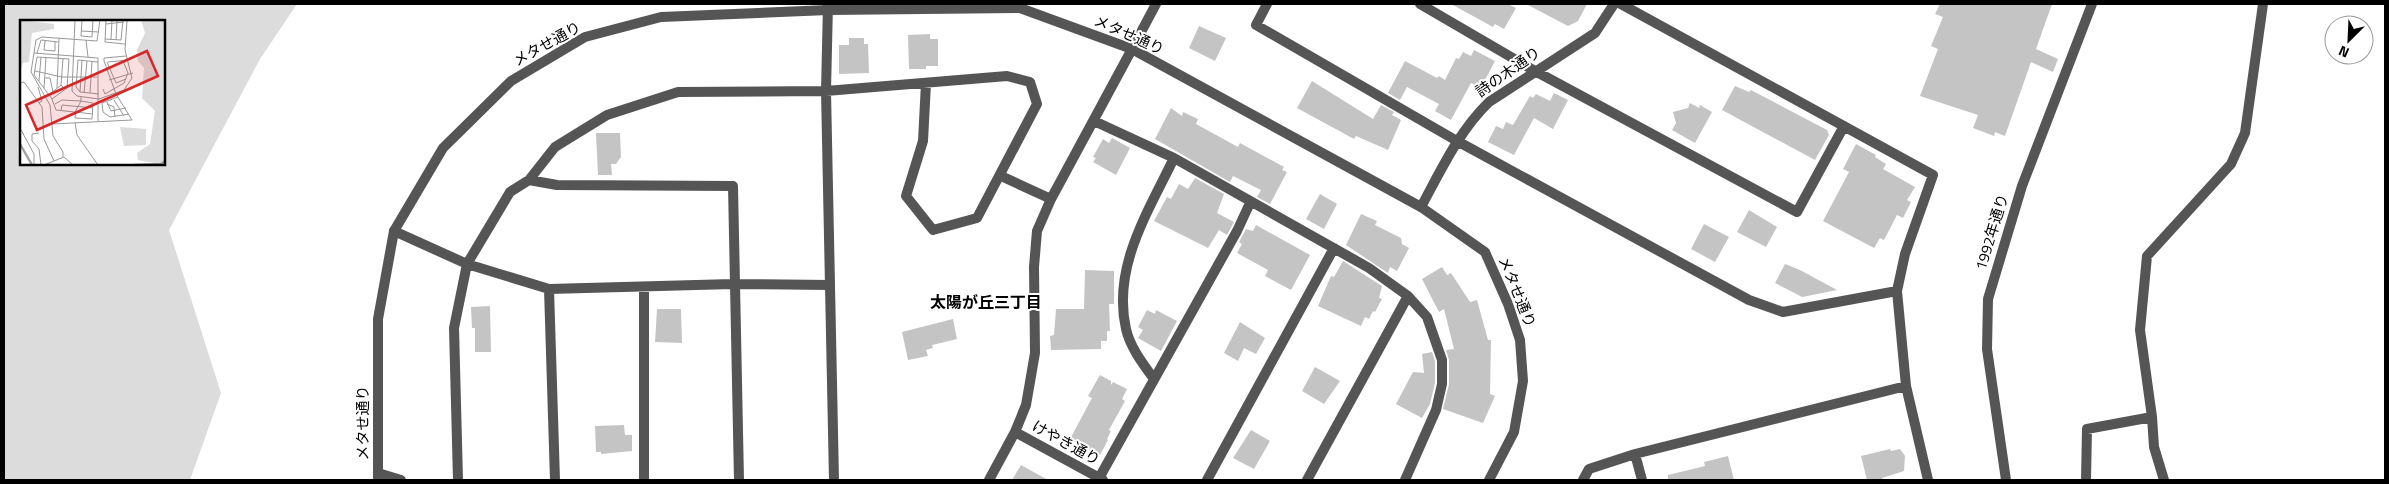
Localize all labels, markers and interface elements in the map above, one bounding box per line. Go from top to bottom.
street label: メタせ通り [1090,9,1168,60]
street label: メタせ通り [508,15,585,72]
north arrow [2324,15,2374,65]
inset map [20,20,165,165]
street label: 詩の木通り [1470,41,1545,103]
text: N [2335,41,2352,64]
street label: 1992年通り [1969,191,2014,273]
street label: メタせ通り [1493,253,1542,331]
district label: 太陽が丘三丁目 [930,290,1042,314]
street label: メタせ通り [351,385,374,461]
street label: けやき通り [1028,414,1105,471]

